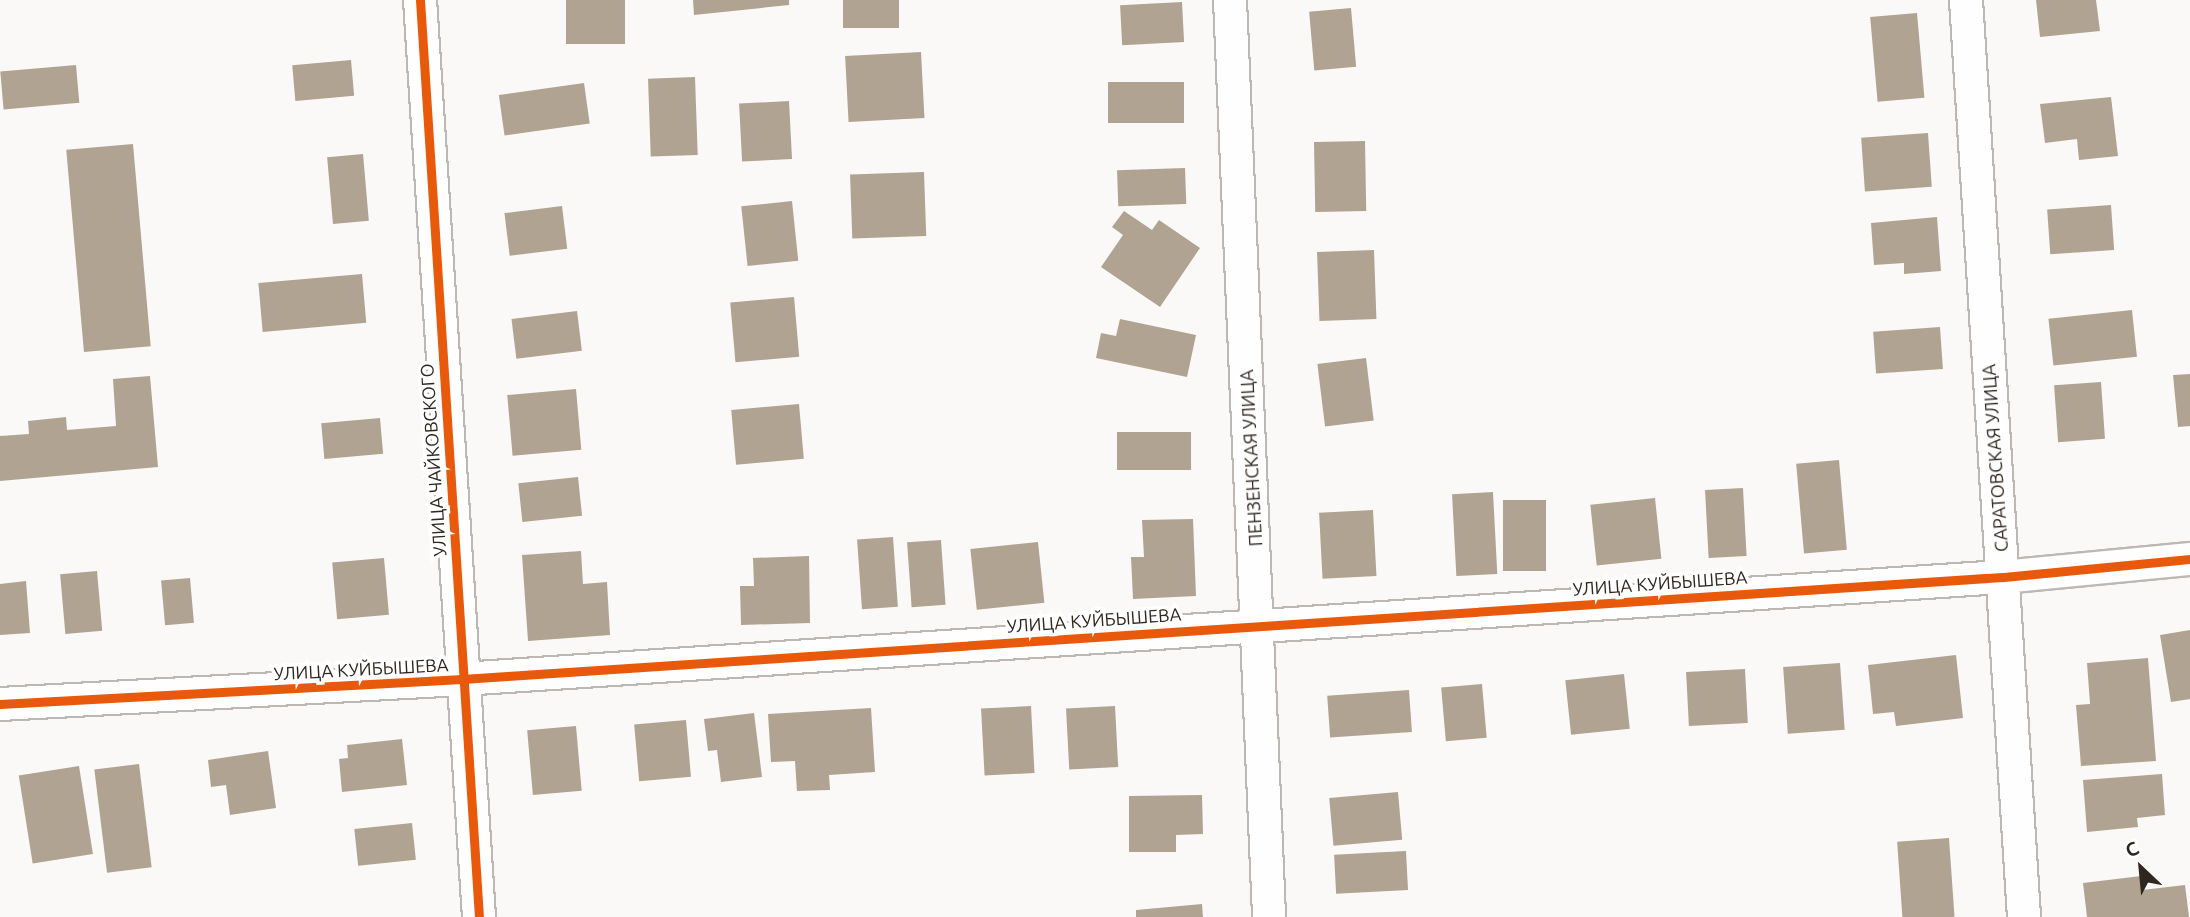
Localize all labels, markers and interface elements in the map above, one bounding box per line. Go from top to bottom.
street label: УЛИЦА ЧАЙКОВСКОГО [415,363,451,557]
street label: САРАТОВСКАЯ УЛИЦА [1978,363,2012,553]
street label: ПЕНЗЕНСКАЯ УЛИЦА [1236,369,1266,547]
street label: УЛИЦА КУЙБЫШЕВА [1572,566,1748,600]
street label: УЛИЦА КУЙБЫШЕВА [1006,603,1182,637]
street label: УЛИЦА КУЙБЫШЕВА [273,654,449,684]
north arrow [2106,833,2176,903]
text: С [2122,837,2142,862]

